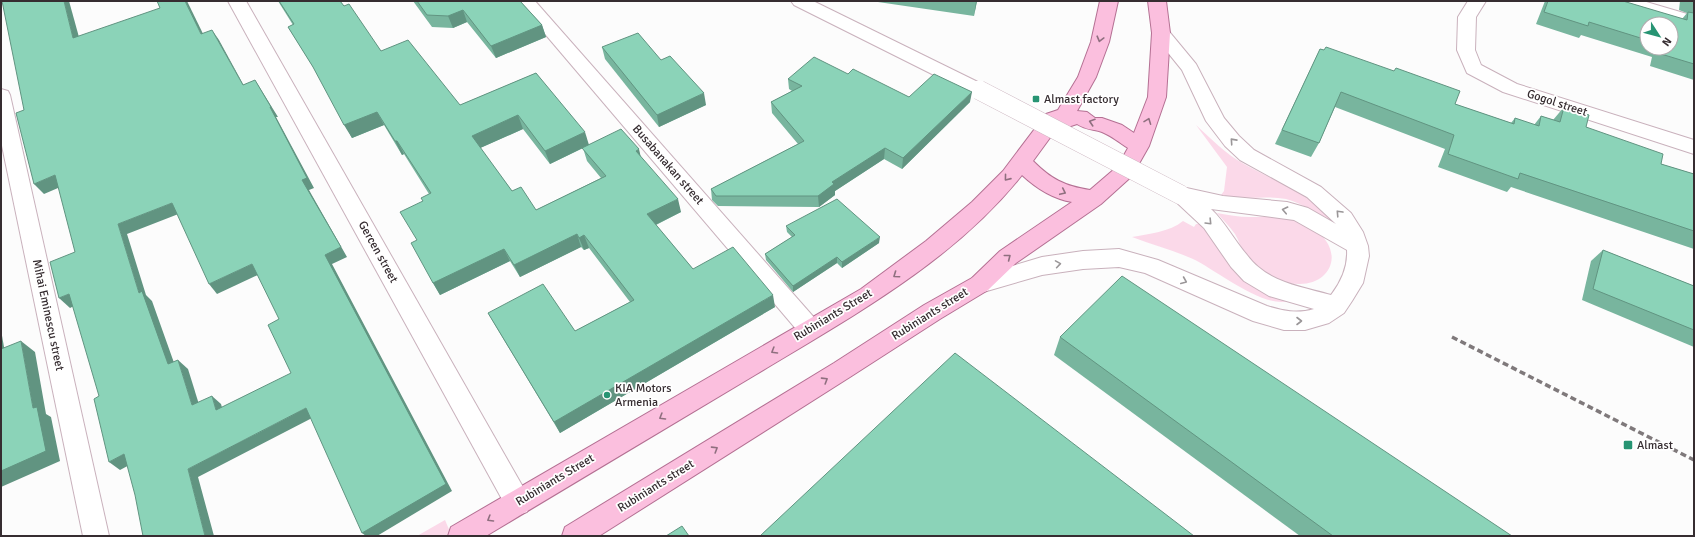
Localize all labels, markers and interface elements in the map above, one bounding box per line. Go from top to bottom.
north arrow [1639,16,1679,56]
text: N [1659,35,1674,49]
one-way arrow [1097,36,1105,42]
street label: Gogol street [1525,86,1589,120]
place label: Almast factory [1044,92,1119,107]
marker: Almast factory [1031,94,1041,104]
one-way arrow [1089,118,1096,127]
one-way arrow [1143,118,1151,125]
street label: Busabanakan street [629,122,707,208]
one-way arrow [1230,138,1237,146]
one-way arrow [1004,174,1011,181]
one-way arrow [1060,187,1067,195]
one-way arrow [1282,206,1288,214]
one-way arrow [1337,211,1344,218]
one-way arrow [1205,217,1212,225]
street label: Gercen street [355,218,401,286]
one-way arrow [1004,255,1011,262]
street label: Mihai Eminescu street [29,258,67,372]
one-way arrow [1055,260,1061,269]
one-way arrow [893,270,900,278]
one-way arrow [1180,276,1187,284]
street label: Rubiniants street [889,284,971,344]
street label: Rubiniants Street [791,286,875,344]
one-way arrow [1296,317,1302,325]
one-way arrow [771,346,778,354]
one-way arrow [821,378,828,385]
place label: KIA Motors Armenia [615,381,671,410]
marker: KIA Motors Armenia [602,390,612,400]
one-way arrow [659,413,666,420]
place label: Almast [1637,438,1673,453]
marker: Almast [1622,439,1634,451]
one-way arrow [711,446,718,454]
street label: Rubiniants Street [513,451,597,509]
street label: Rubiniants street [615,456,697,516]
one-way arrow [487,515,494,522]

